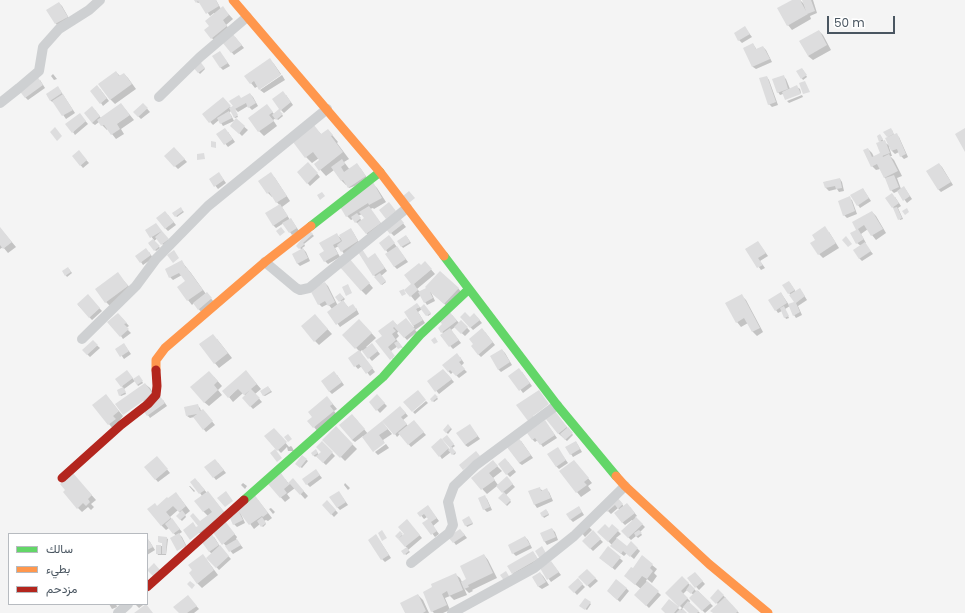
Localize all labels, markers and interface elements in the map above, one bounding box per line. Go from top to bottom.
scale bar [829,8,897,34]
text: 50 m [834,14,865,31]
legend [8,533,148,605]
text: سالك [46,540,73,557]
text: بطيء [46,560,70,577]
text: مزدحم [46,580,77,597]

